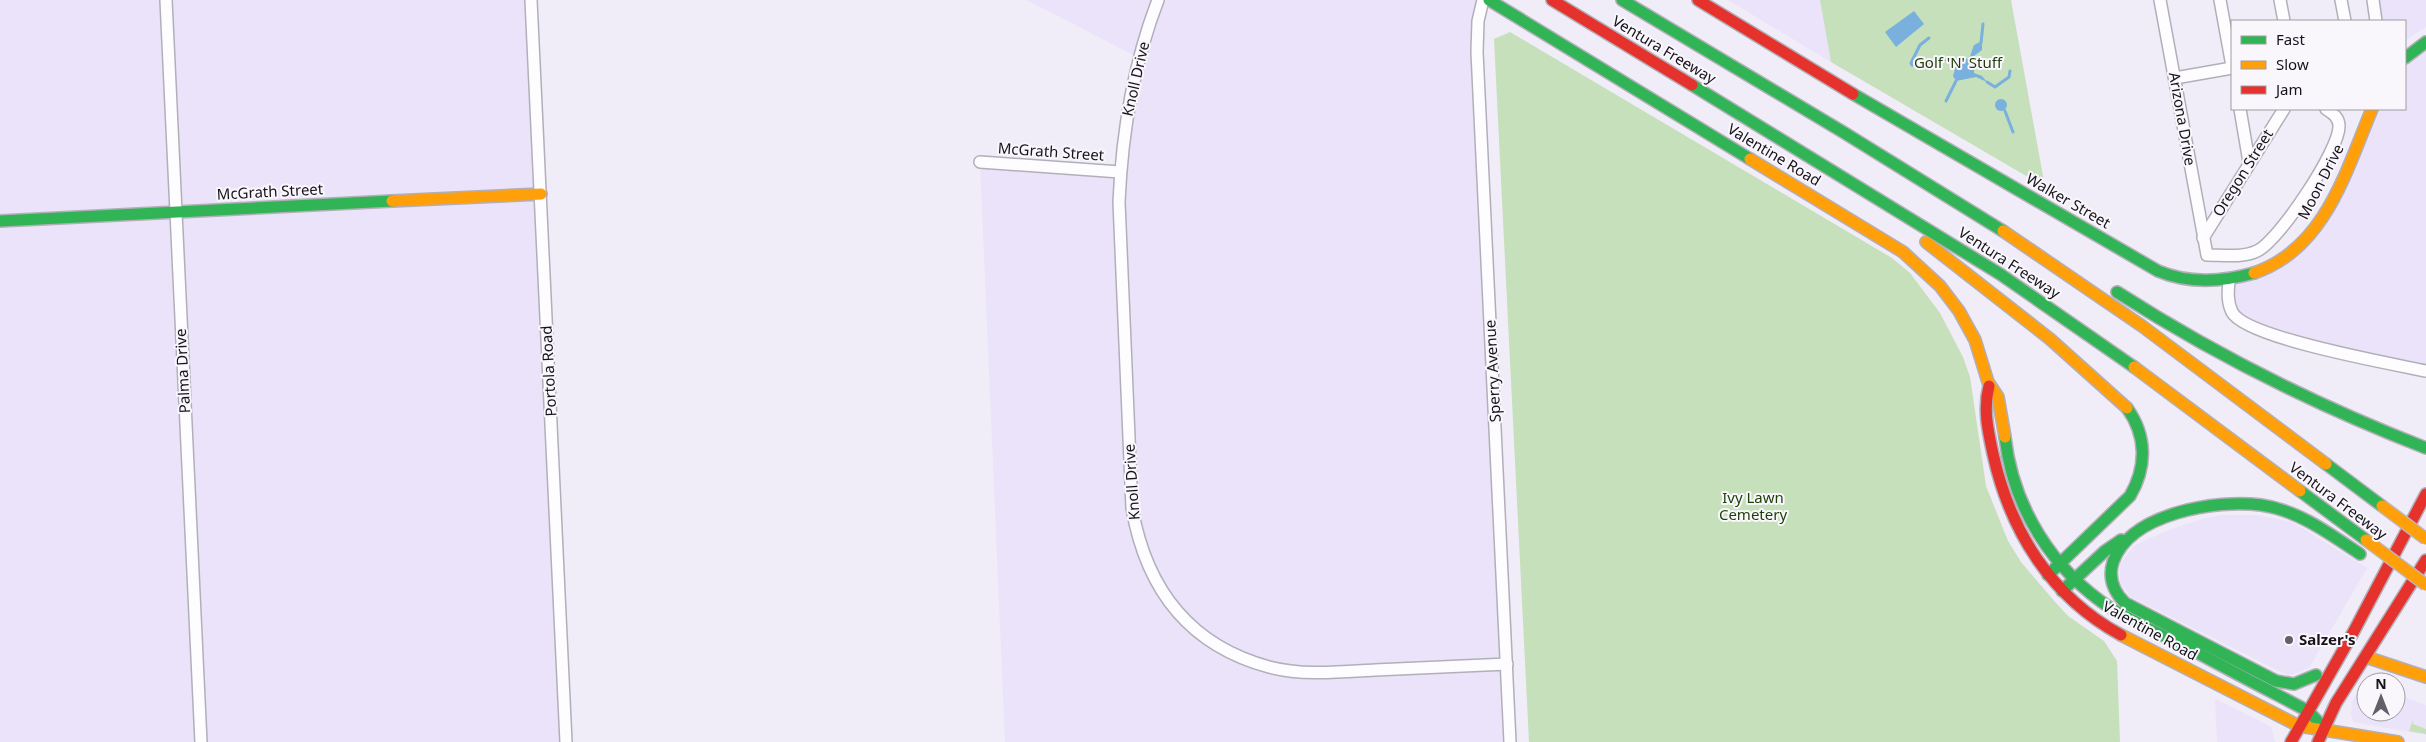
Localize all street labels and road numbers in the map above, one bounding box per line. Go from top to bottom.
street label: Ventura Freeway [1609,10,1720,88]
street label: Knoll Drive [1117,39,1153,118]
street label: Arizona Drive [2165,71,2201,167]
street label: Valentine Road [1724,118,1825,190]
street label: Oregon Street [2207,125,2277,220]
street label: McGrath Street [997,137,1105,165]
street label: Moon Drive [2293,140,2348,223]
street label: Walker Street [2023,168,2115,233]
street label: McGrath Street [216,178,324,204]
street label: Ventura Freeway [1955,222,2065,303]
street label: Sperry Avenue [1479,319,1505,423]
street label: Portola Road [536,325,560,417]
street label: Palma Drive [170,328,194,414]
street label: Knoll Drive [1118,443,1144,521]
street label: Ventura Freeway [2286,457,2392,544]
street label: Valentine Road [2099,596,2202,664]

